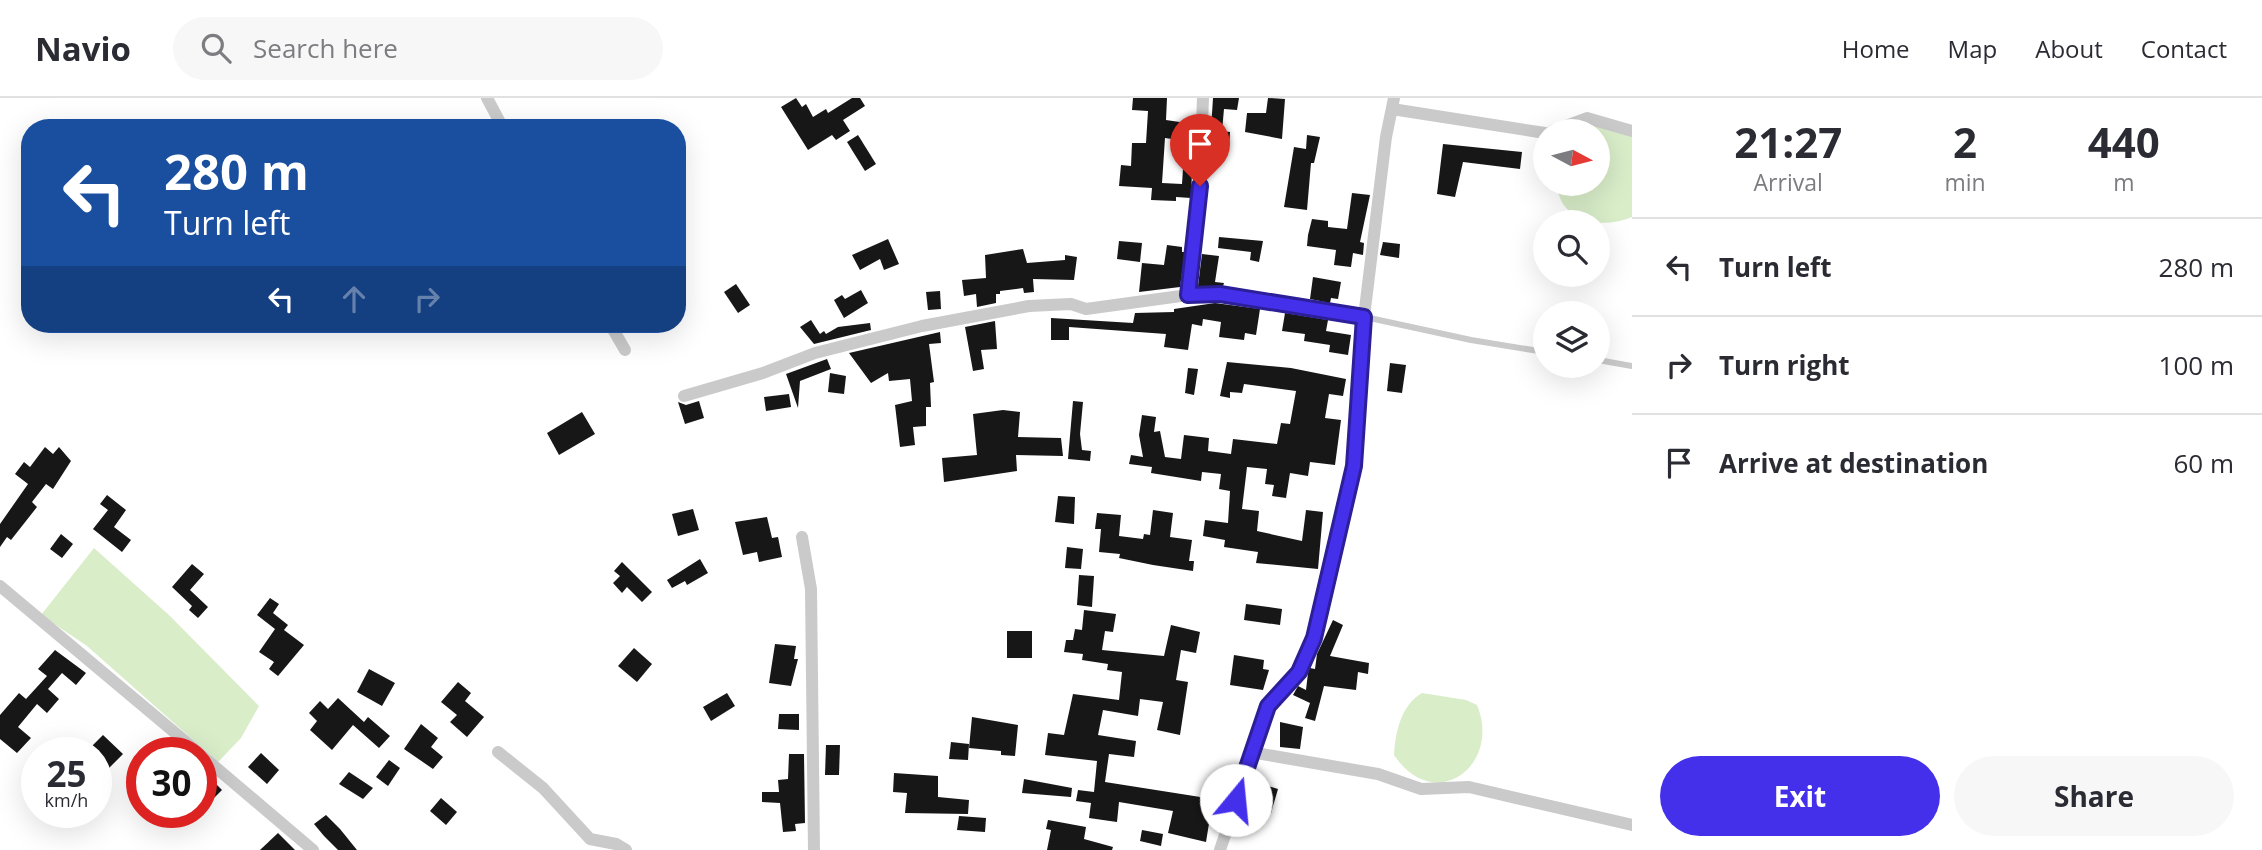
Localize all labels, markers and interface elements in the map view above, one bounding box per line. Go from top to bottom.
search box [173,17,663,80]
text: Navio [35,26,131,71]
icon: search [197,29,235,67]
text: Search here [253,30,398,66]
text: Home [1842,32,1910,65]
text: Map [1948,32,1997,65]
text: About [2035,32,2103,65]
text: Contact [2141,32,2227,65]
text: 21:27 [1734,113,1842,170]
text: 2 [1953,113,1977,170]
text: 440 [2088,113,2160,170]
pin [1170,114,1230,186]
north arrow [1533,119,1610,196]
map controls [1533,119,1610,378]
icon: arrive [1181,125,1219,163]
text: 280 m [164,138,309,204]
icon: left [49,147,140,238]
text: Arrival [1754,166,1823,198]
text: min [1944,166,1986,198]
text: m [2113,166,2134,198]
text: Turn left [164,201,290,244]
button: search [1533,210,1610,287]
icon: left [1660,248,1698,286]
text: Turn left [1719,249,1831,285]
text: 280 m [2159,249,2234,285]
icon: left [262,280,300,318]
icon: ahead [335,280,373,318]
icon: right [408,280,446,318]
button: layers [1533,301,1610,378]
icon: right [1660,346,1698,384]
text: Turn right [1719,347,1850,383]
text: 100 m [2159,347,2234,383]
icon: arrive [1660,444,1698,482]
text: Arrive at destination [1719,445,1988,481]
text: 60 m [2173,445,2234,481]
speed limit sign: 30 [126,737,217,828]
text: 25 [46,750,87,797]
button: Exit [1660,756,1940,836]
button: Share [1954,756,2234,836]
position arrow [1199,763,1273,837]
text: km/h [45,788,88,812]

